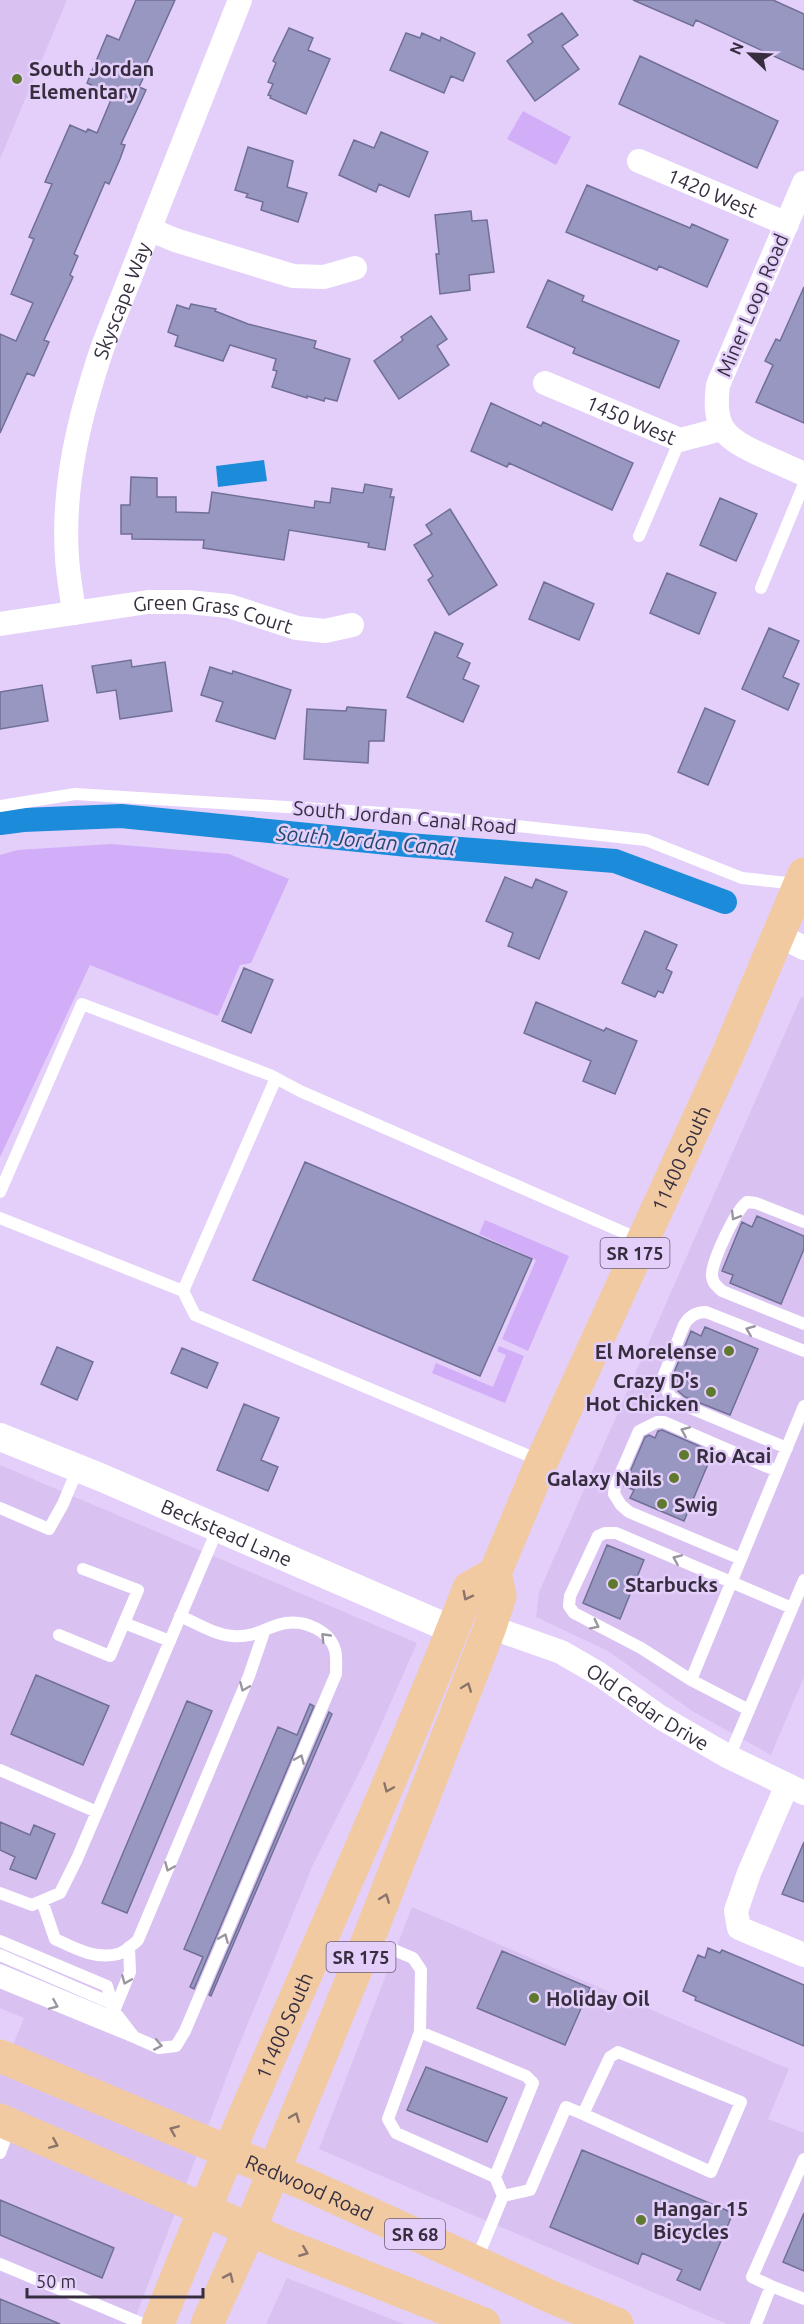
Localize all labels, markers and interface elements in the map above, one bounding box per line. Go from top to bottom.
north arrow [720,24,780,84]
text: N [726,39,747,57]
place label: South Jordan Elementary [29,57,154,103]
marker: South Jordan Elementary [10,72,24,86]
street label: 1420 West [664,163,761,222]
street label: Miner Loop Road [712,230,792,380]
street label: Skyscape Way [88,238,155,362]
street label: 1450 West [583,390,680,449]
street label: Green Grass Court [131,590,296,637]
street label: South Jordan Canal Road [292,795,518,839]
water label: South Jordan Canal [275,820,457,860]
street label: 11400 South [646,1102,715,1215]
one-way arrow [731,1210,743,1220]
road number: SR 175 [600,1238,670,1268]
one-way arrow [745,1324,756,1337]
place label: El Morelense [595,1340,717,1363]
marker: El Morelense [722,1344,736,1358]
place label: Crazy D's Hot Chicken [585,1369,699,1415]
marker: Crazy D's Hot Chicken [704,1385,718,1399]
one-way arrow [680,1426,691,1438]
place label: Rio Acai [696,1444,771,1467]
marker: Rio Acai [677,1448,691,1462]
place label: Galaxy Nails [547,1467,662,1490]
marker: Galaxy Nails [667,1471,681,1485]
place label: Swig [674,1493,718,1516]
street label: Beckstead Lane [158,1494,296,1570]
marker: Swig [655,1497,669,1511]
one-way arrow [673,1555,684,1567]
place label: Starbucks [625,1573,718,1596]
marker: Starbucks [606,1577,620,1591]
one-way arrow [463,1590,475,1601]
one-way arrow [588,1617,599,1629]
one-way arrow [321,1634,332,1645]
street label: Old Cedar Drive [583,1658,713,1755]
one-way arrow [239,1681,251,1692]
one-way arrow [459,1682,472,1693]
one-way arrow [293,1754,305,1765]
one-way arrow [383,1781,395,1792]
one-way arrow [164,1860,176,1871]
one-way arrow [378,1893,390,1904]
one-way arrow [217,1934,229,1945]
road number: SR 175 [326,1942,395,1972]
street label: 11400 South [250,1969,317,2082]
one-way arrow [121,1974,134,1985]
place label: Holiday Oil [546,1987,650,2010]
marker: Holiday Oil [527,1991,541,2005]
one-way arrow [48,1998,59,2010]
one-way arrow [153,2038,163,2051]
one-way arrow [288,2112,300,2123]
one-way arrow [170,2125,181,2137]
one-way arrow [47,2137,58,2149]
street label: Redwood Road [242,2149,377,2225]
place label: Hangar 15 Bicycles [653,2197,748,2243]
marker: Hangar 15 Bicycles [634,2213,648,2227]
road number: SR 68 [385,2219,445,2249]
one-way arrow [297,2245,308,2257]
scale bar [27,2261,202,2299]
text: 50 m [36,2271,76,2291]
one-way arrow [222,2272,234,2283]

